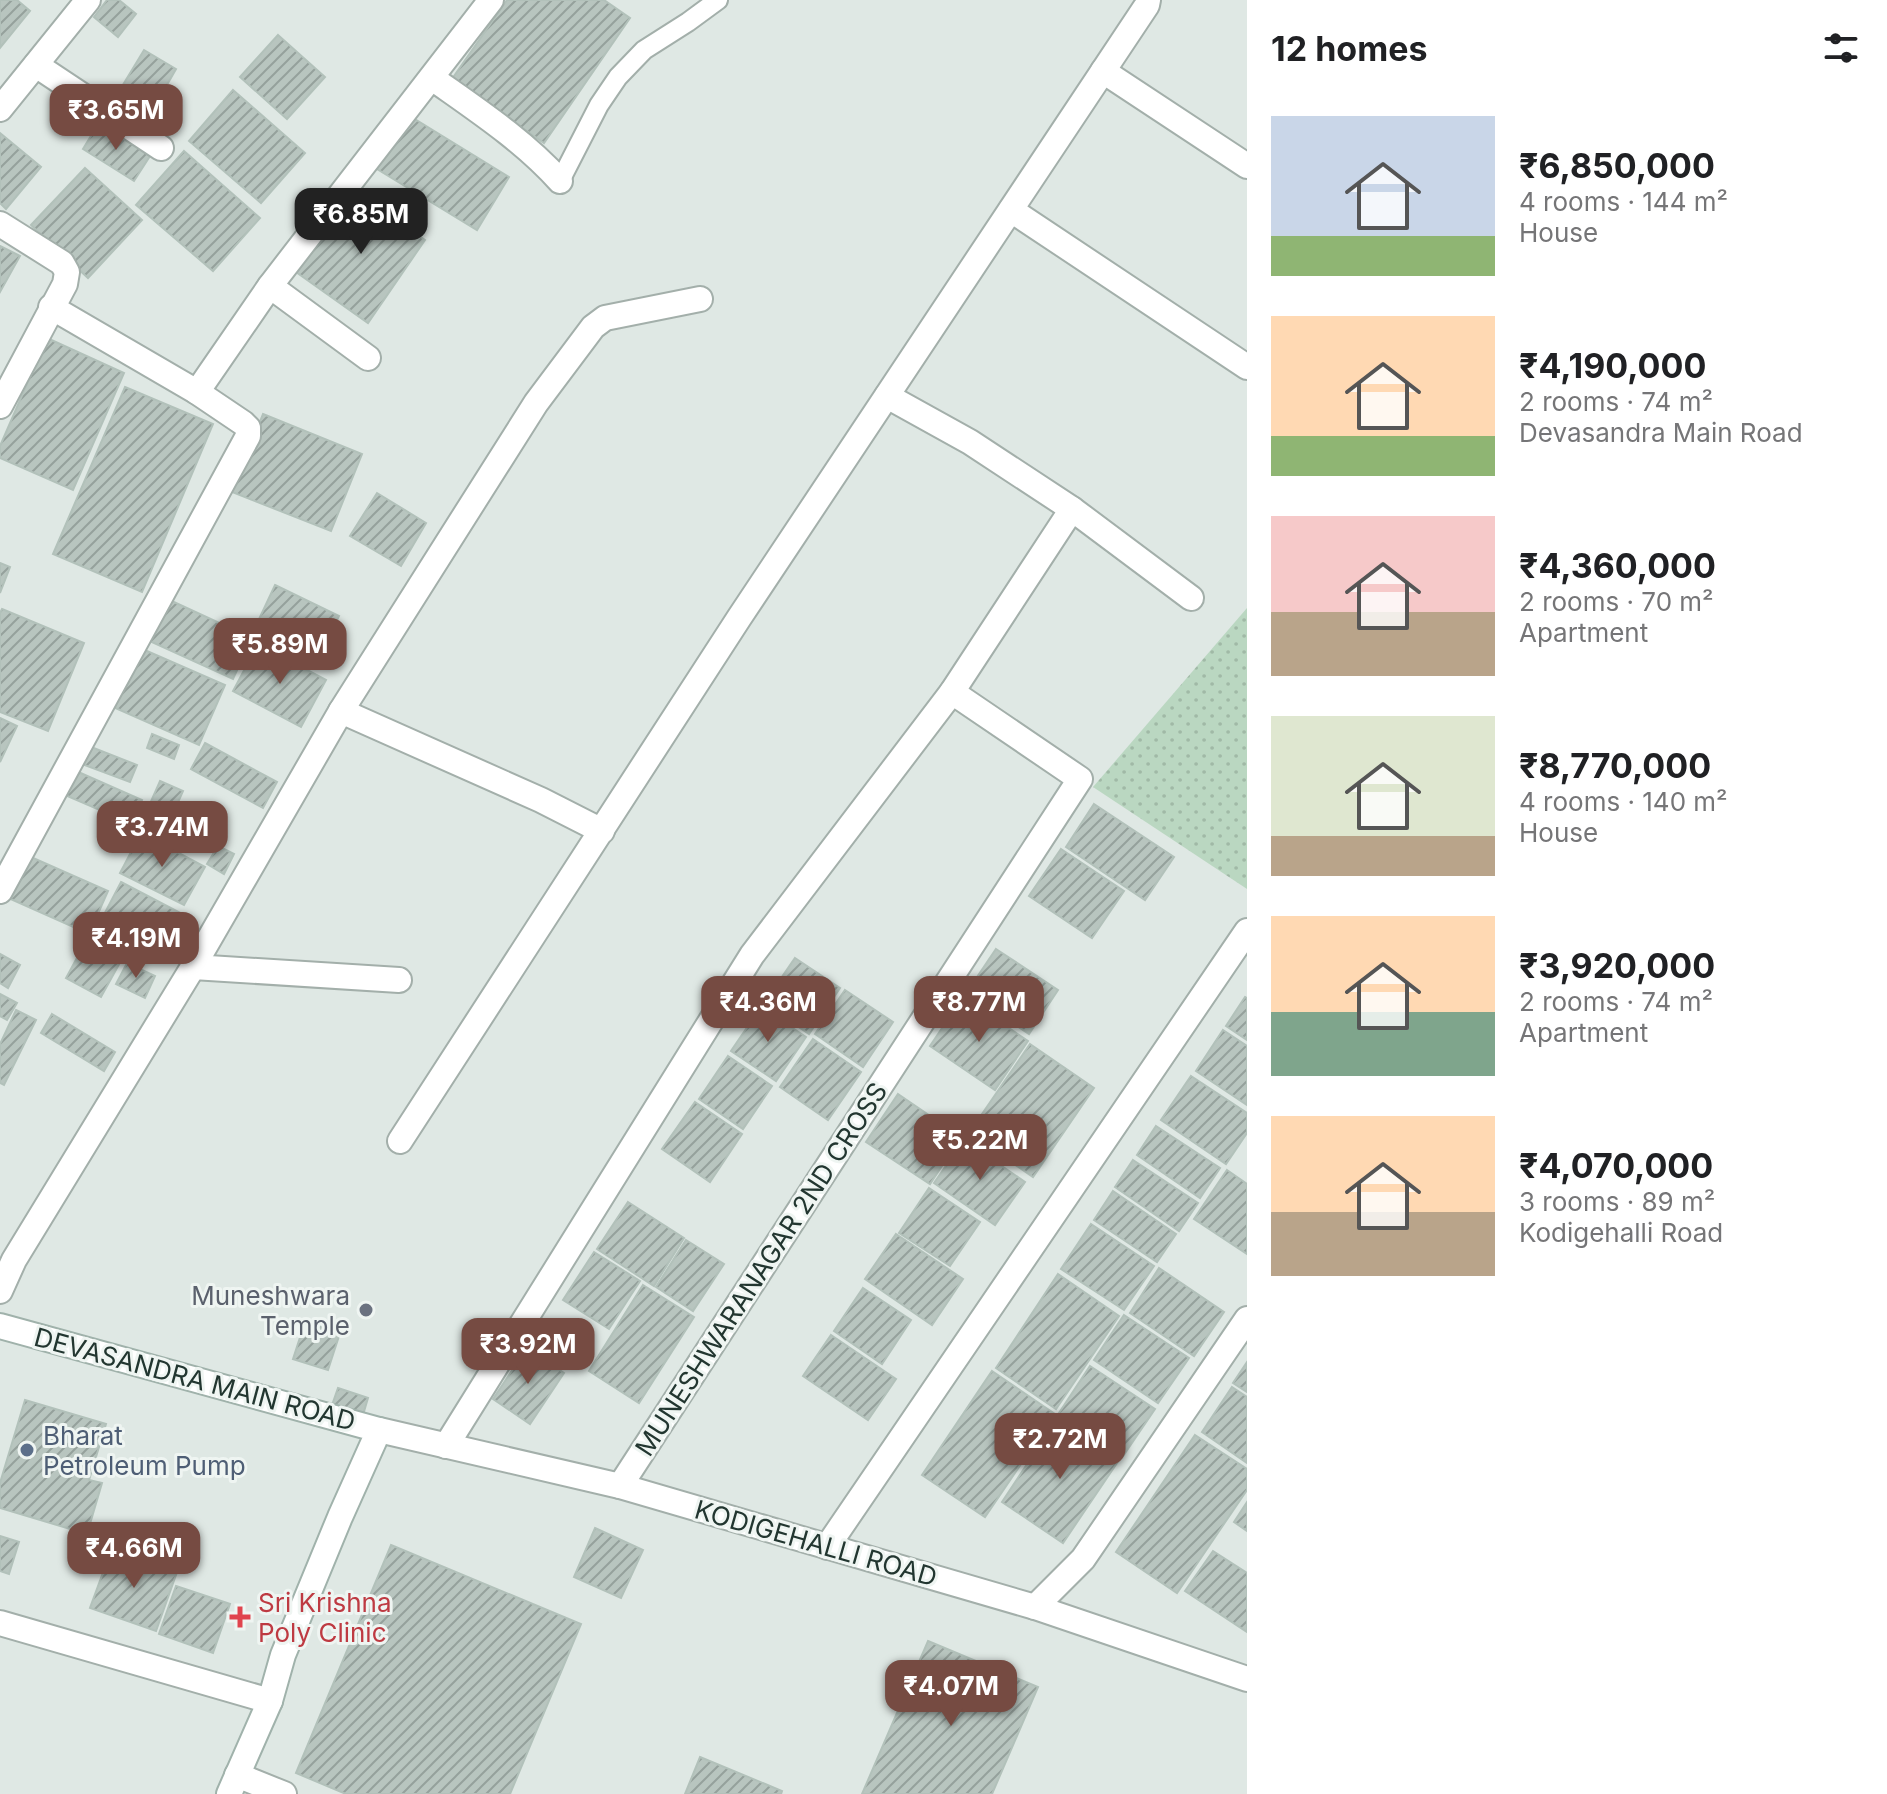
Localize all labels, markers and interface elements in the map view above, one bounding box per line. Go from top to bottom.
icon: filters [1819,26,1863,70]
text: 12 homes [1271,28,1427,69]
pin: ₹3.65M [51,84,181,152]
text: ₹3.65M [68,94,164,125]
text: ₹6,850,000 [1519,145,1715,186]
icon: home [1335,148,1431,244]
text: 4 rooms · 144 m² [1519,186,1728,217]
pin: ₹6.85M [296,188,426,256]
text: ₹6.85M [313,198,409,229]
text: House [1519,217,1598,248]
text: ₹4,190,000 [1519,345,1706,386]
icon: home [1335,348,1431,444]
text: 2 rooms · 74 m² [1519,386,1713,417]
text: Devasandra Main Road [1519,417,1803,448]
text: ₹4,360,000 [1519,545,1716,586]
icon: home [1335,548,1431,644]
text: 2 rooms · 70 m² [1519,586,1714,617]
text: Apartment [1519,617,1648,648]
pin: ₹5.89M [215,618,345,686]
text: ₹5.89M [232,628,328,659]
text: ₹8,770,000 [1519,745,1711,786]
icon: home [1335,748,1431,844]
text: 4 rooms · 140 m² [1519,786,1728,817]
pin: ₹3.74M [97,801,227,869]
text: ₹3.74M [115,811,209,842]
text: House [1519,817,1598,848]
pin: ₹4.19M [71,912,201,980]
text: ₹4.19M [91,922,181,953]
text: ₹3,920,000 [1519,945,1715,986]
icon: home [1335,948,1431,1044]
pin: ₹4.36M [703,976,833,1044]
pin: ₹8.77M [914,976,1044,1044]
text: ₹4.36M [719,986,817,1017]
text: ₹8.77M [932,986,1026,1017]
text: 2 rooms · 74 m² [1519,986,1713,1017]
text: Apartment [1519,1017,1648,1048]
street label: MUNESHWARANAGAR 2ND CROSS [629,1077,893,1461]
pin: ₹5.22M [915,1114,1045,1182]
text: ₹5.22M [932,1124,1028,1155]
text: ₹4,070,000 [1519,1145,1713,1186]
icon: home [1335,1148,1431,1244]
text: 3 rooms · 89 m² [1519,1186,1715,1217]
text: Kodigehalli Road [1519,1217,1723,1248]
place label: Muneshwara Temple [191,1280,350,1341]
marker: Muneshwara Temple [357,1301,375,1319]
pin: ₹3.92M [463,1318,593,1386]
street label: DEVASANDRA MAIN ROAD [31,1321,359,1437]
text: ₹3.92M [480,1328,576,1359]
pin: ₹2.72M [995,1413,1125,1481]
place label: Bharat Petroleum Pump [43,1420,246,1481]
text: ₹2.72M [1013,1423,1107,1454]
marker: Bharat Petroleum Pump [18,1441,36,1459]
street label: KODIGEHALLI ROAD [691,1494,941,1592]
pin: ₹4.66M [69,1522,199,1590]
text: ₹4.66M [85,1532,183,1563]
place label: Sri Krishna Poly Clinic [258,1587,392,1648]
marker: Sri Krishna Poly Clinic [229,1606,251,1628]
pin: ₹4.07M [886,1660,1016,1728]
text: ₹4.07M [903,1670,999,1701]

